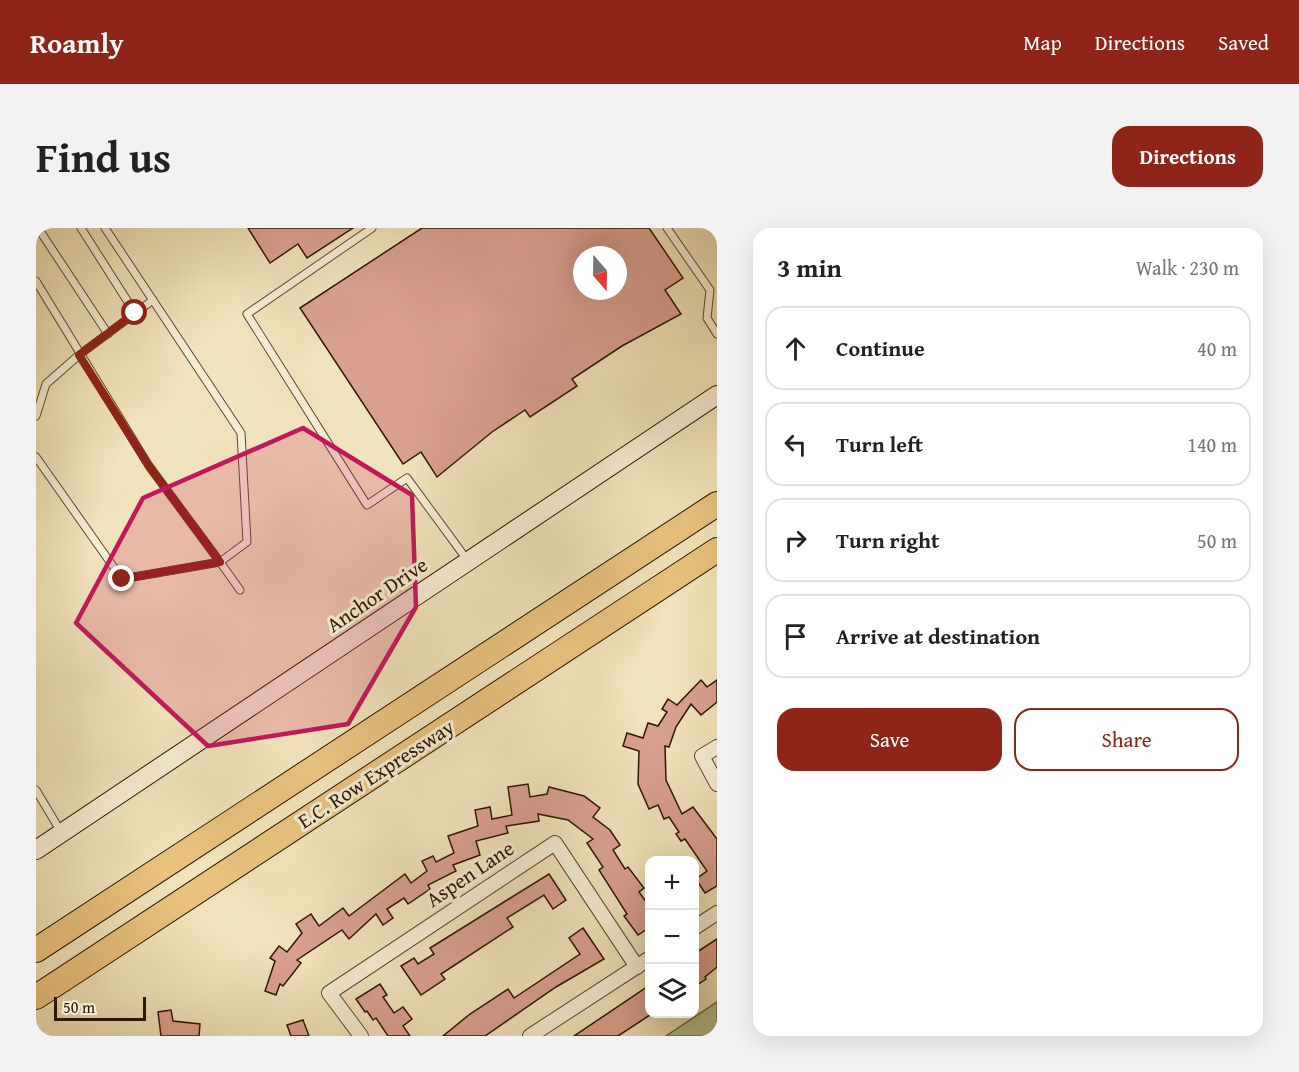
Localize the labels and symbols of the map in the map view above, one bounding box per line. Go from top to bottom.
north arrow [573,246,627,300]
route start [121,299,147,325]
street label: Anchor Drive [320,549,434,640]
route end [108,565,134,591]
street label: E.C. Row Expressway [291,711,461,836]
street label: Aspen Lane [419,833,520,915]
scale bar [54,994,146,1022]

